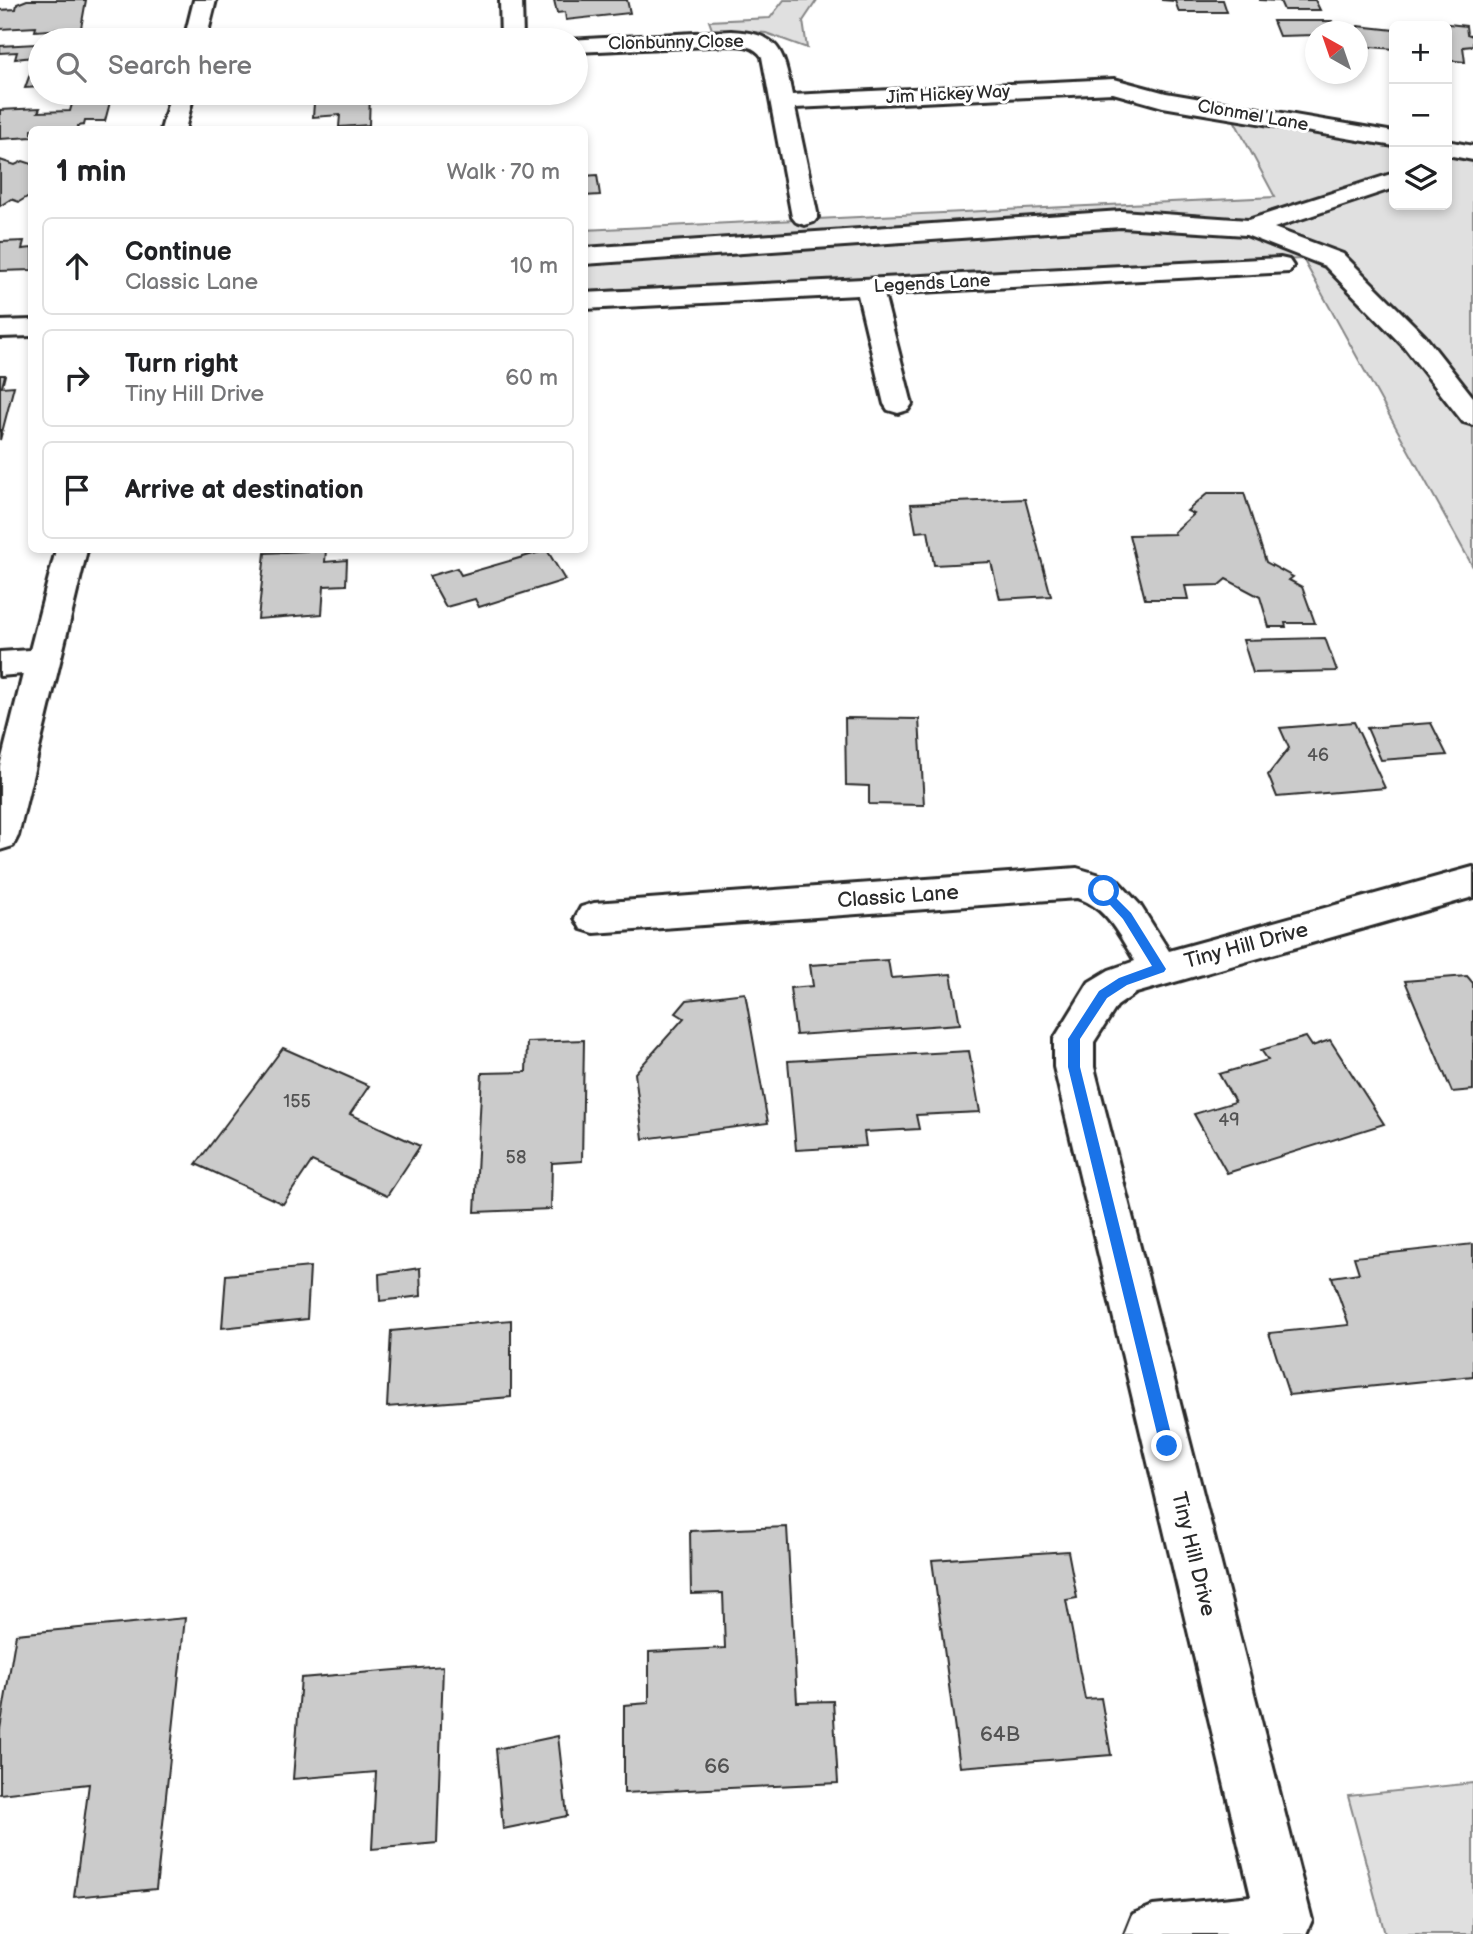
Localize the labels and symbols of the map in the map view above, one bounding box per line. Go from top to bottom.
north arrow [1305,21,1368,84]
street label: Clonbunny Close [608,31,744,54]
street label: Jim Hickey Way [885,81,1012,108]
street label: Clonmel Lane [1196,95,1310,136]
street label: Legends Lane [873,270,991,297]
house number: 46 [1307,745,1329,766]
route start [1088,875,1119,906]
street label: Classic Lane [837,880,960,913]
street label: Tiny Hill Drive [1182,917,1311,974]
house number: 155 [283,1091,311,1112]
house number: 49 [1218,1110,1240,1131]
house number: 58 [506,1147,526,1168]
route end [1151,1430,1182,1461]
street label: Tiny Hill Drive [1166,1489,1221,1619]
house number: 64B [980,1722,1020,1747]
house number: 66 [704,1754,730,1779]

